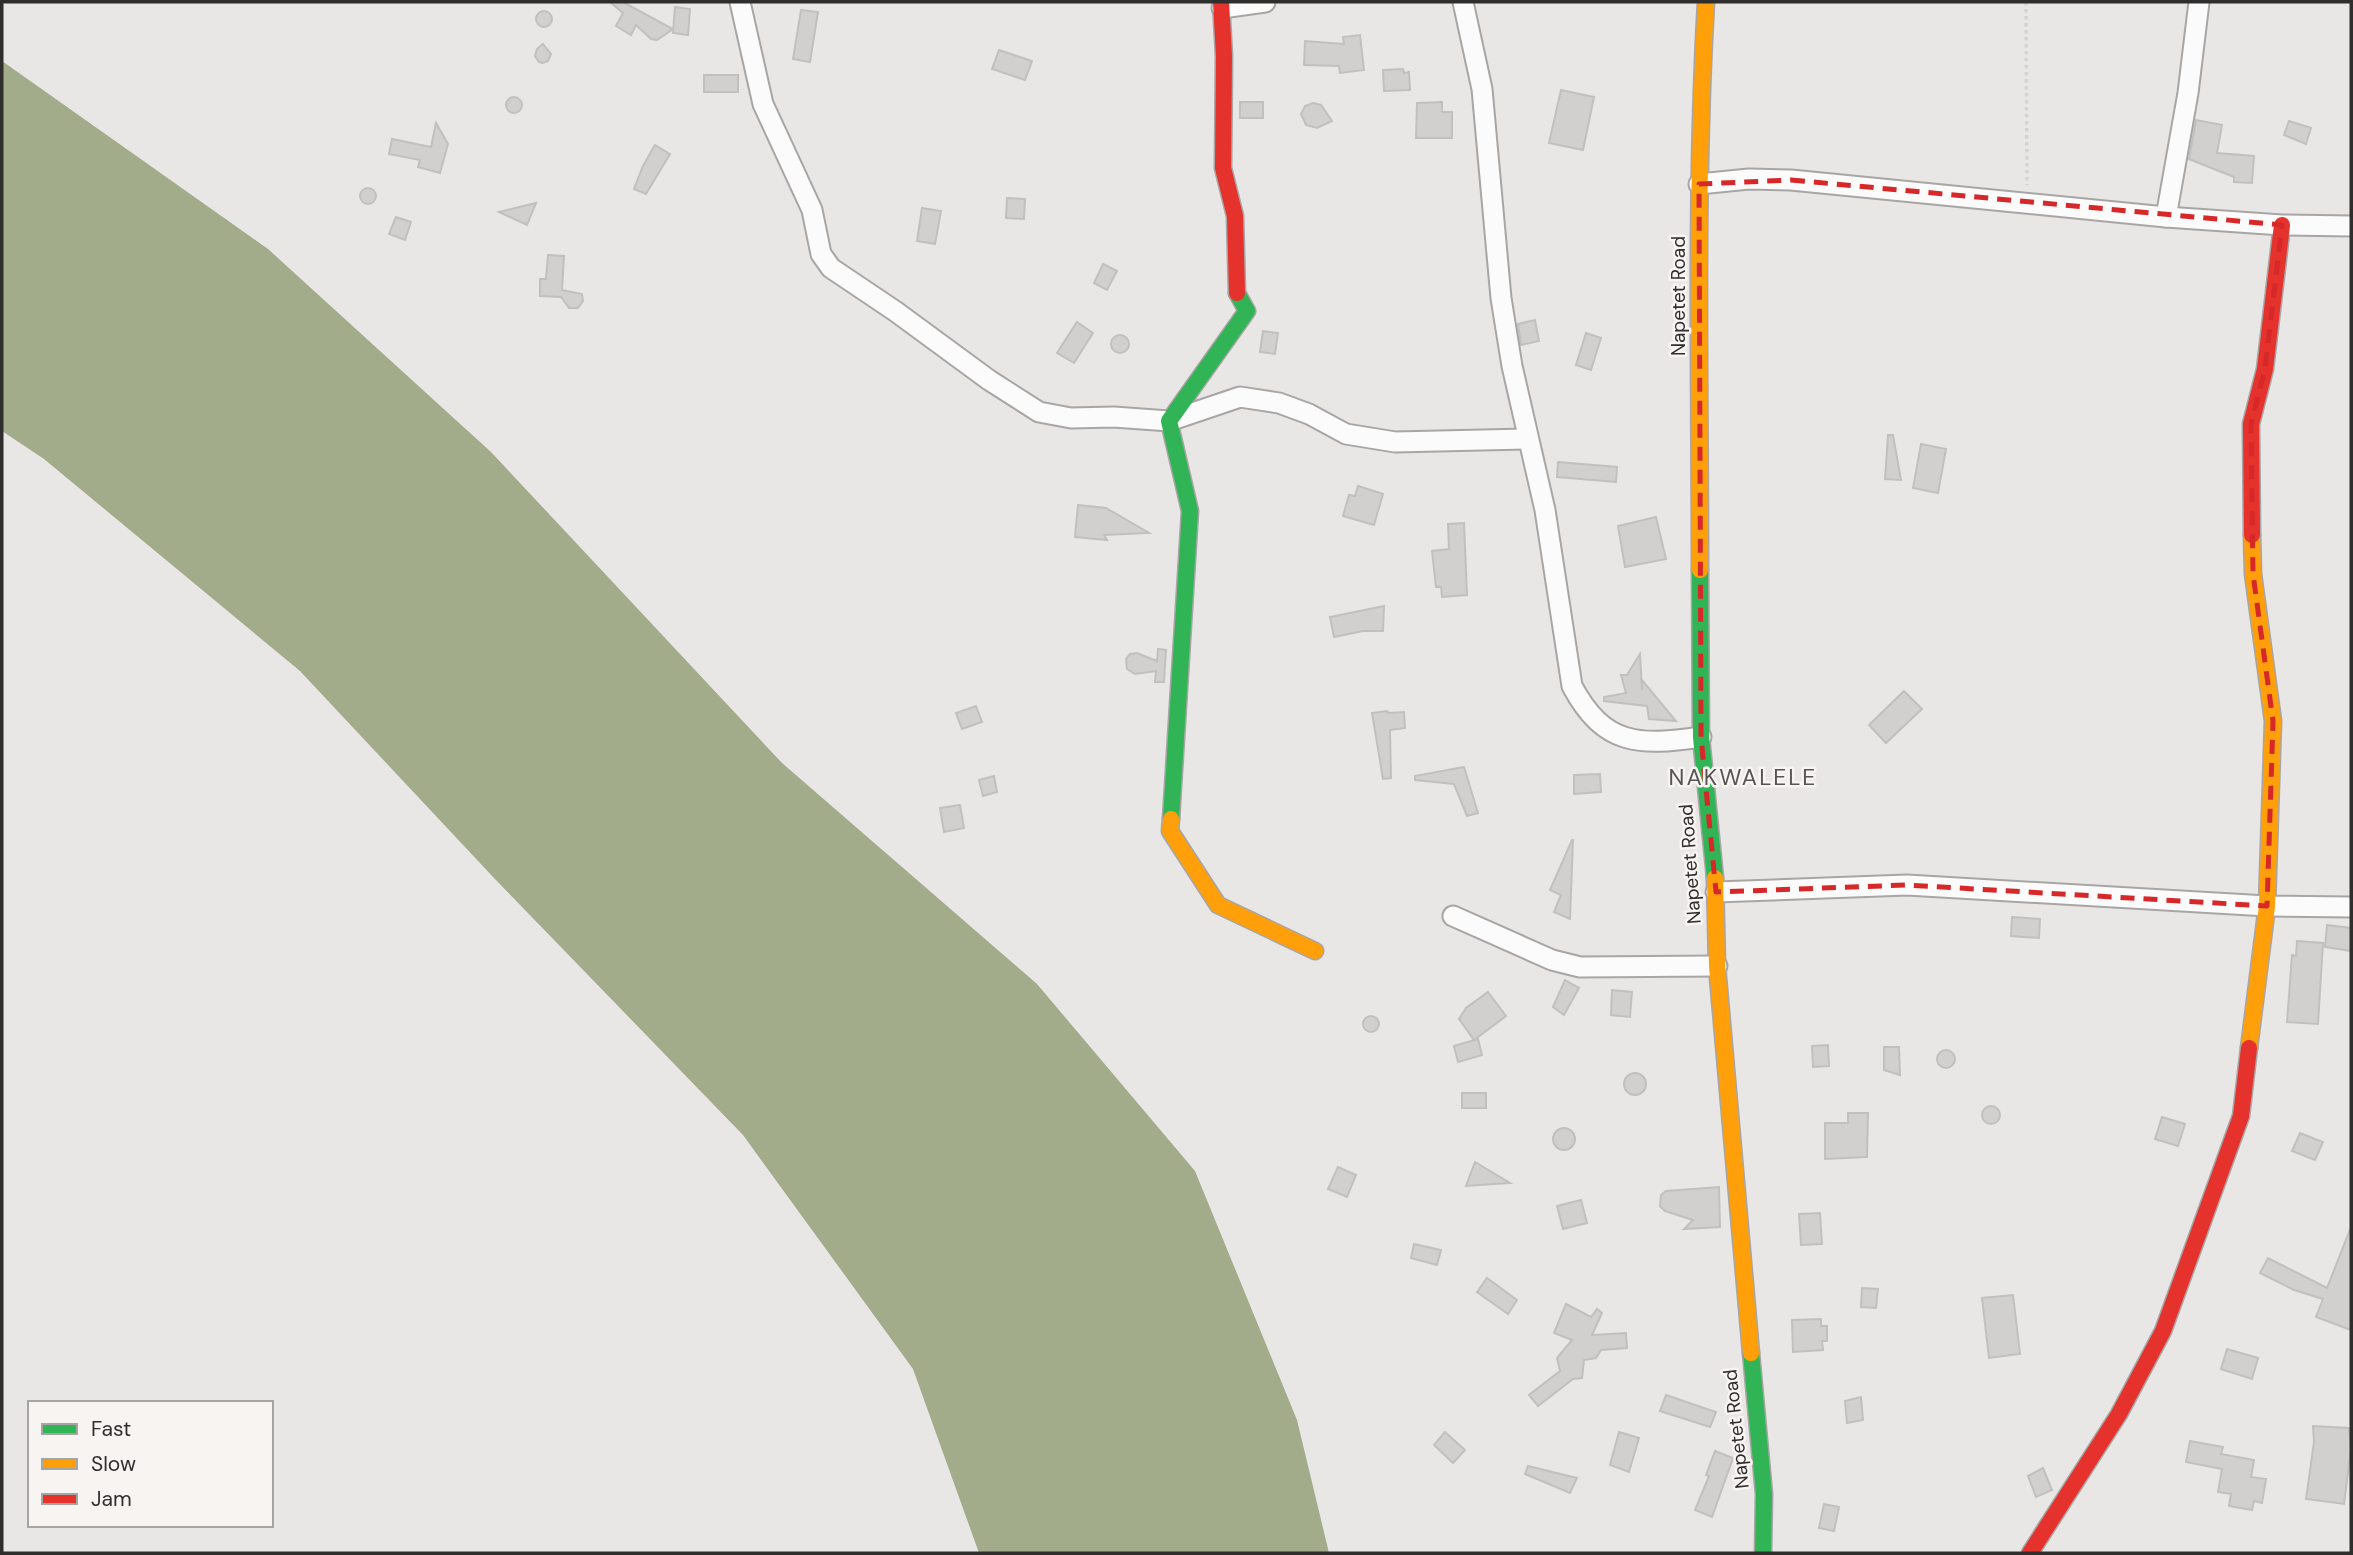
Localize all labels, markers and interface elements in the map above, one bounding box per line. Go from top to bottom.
street label: Napetet Road [1666,236,1691,356]
district label: NAKWALELE [1669,762,1817,792]
street label: Napetet Road [1673,803,1707,925]
street label: Napetet Road [1717,1368,1755,1490]
legend [28,1401,273,1527]
text: Fast [91,1415,131,1443]
text: Slow [91,1450,136,1478]
text: Jam [91,1485,132,1513]

